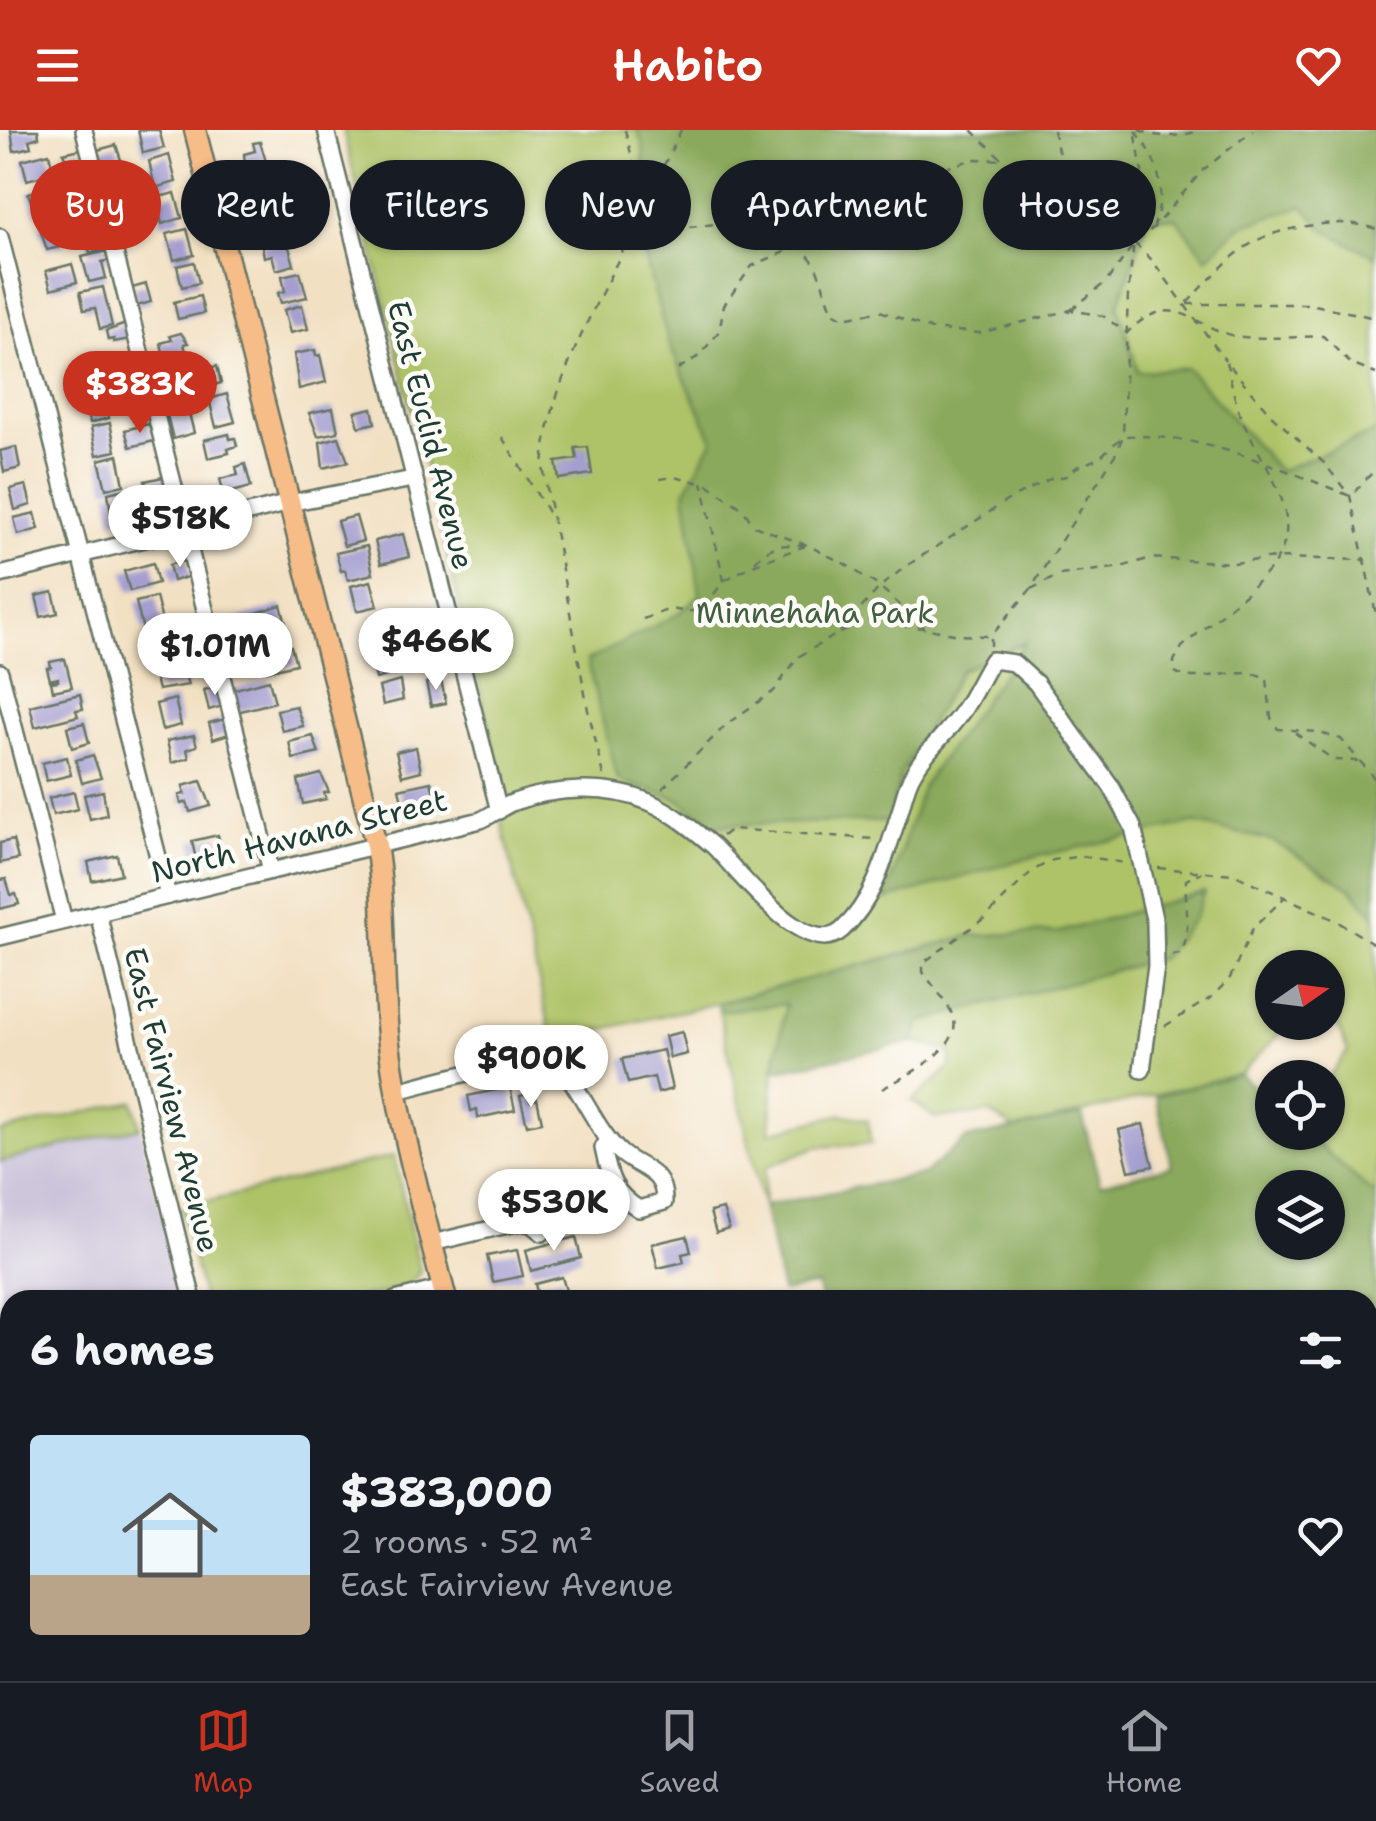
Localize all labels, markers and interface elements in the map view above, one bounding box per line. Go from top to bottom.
text: Habito [612,35,764,95]
icon: menu [30,38,85,93]
icon: heart [1291,38,1346,93]
chip: Buy [30,160,161,250]
chip: Rent [181,160,330,250]
chip: Filters [350,160,525,250]
chip: New [545,160,691,250]
chip: Apartment [711,160,963,250]
chip: House [983,160,1156,250]
street label: East Euclid Avenue [378,296,484,574]
pin: $383K [70,351,210,436]
text: $383K [85,362,195,405]
pin: $518K [110,485,250,570]
text: $518K [130,496,230,539]
park label: Minnehaha Park [696,592,934,633]
pin: $466K [366,608,506,693]
pin: $1.01M [134,613,296,698]
text: $466K [381,619,491,662]
text: $1.01M [159,624,271,667]
street label: North Havana Street [147,779,451,893]
street label: East Fairview Avenue [114,943,230,1257]
north arrow [1255,950,1345,1040]
map controls [1255,950,1345,1260]
pin: $900K [461,1025,601,1110]
text: $900K [476,1036,586,1079]
button: locate [1255,1060,1345,1150]
pin: $530K [484,1169,624,1254]
button: layers [1255,1170,1345,1260]
text: $530K [500,1180,608,1223]
text: 6 homes [30,1322,215,1378]
icon: filters [1293,1323,1348,1378]
text: $383,000 [340,1464,553,1520]
icon: home [110,1475,230,1595]
icon: heart [1293,1508,1348,1563]
text: 2 rooms · 52 m² [340,1520,593,1563]
text: East Fairview Avenue [340,1563,674,1606]
tab: Map [193,1703,253,1801]
tab: Saved [640,1703,719,1801]
tab: Home [1106,1703,1183,1801]

